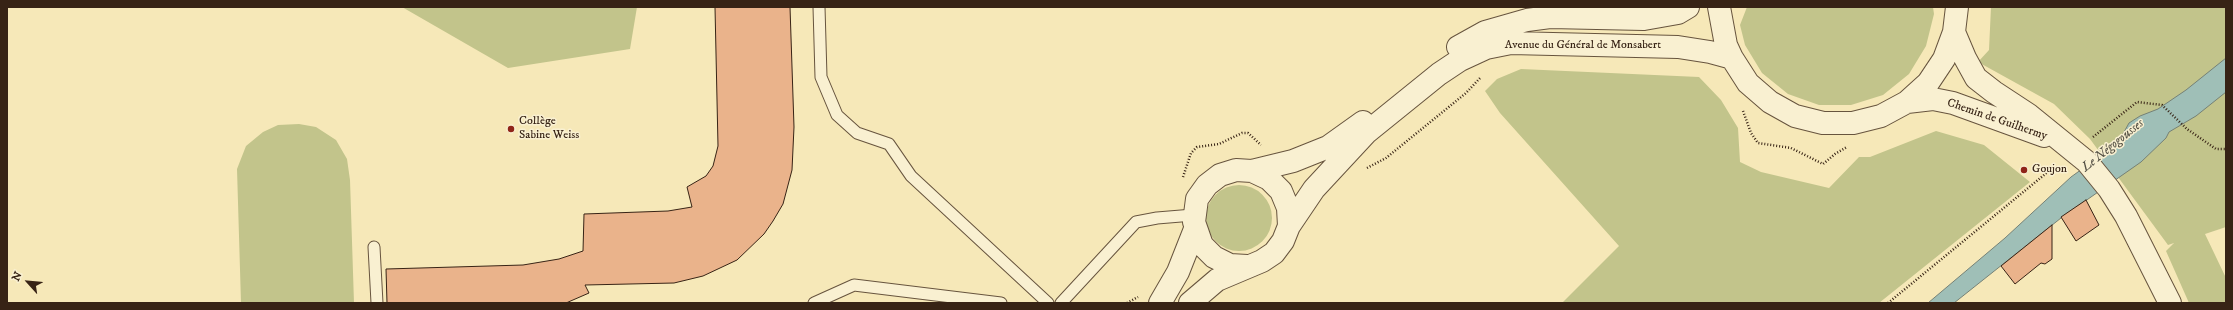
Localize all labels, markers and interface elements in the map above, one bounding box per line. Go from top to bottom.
street label: Avenue du Général de Monsabert [1505,39,1661,53]
street label: Chemin de Guilhermy [1945,96,2049,144]
place label: Collège Sabine Weiss [519,115,579,143]
water label: Le Négogousses [2079,116,2147,176]
marker: Collège Sabine Weiss [506,124,516,134]
place label: Goujon [2032,163,2067,177]
marker: Goujon [2019,165,2029,175]
north arrow [8,262,48,302]
text: N [9,269,26,284]

